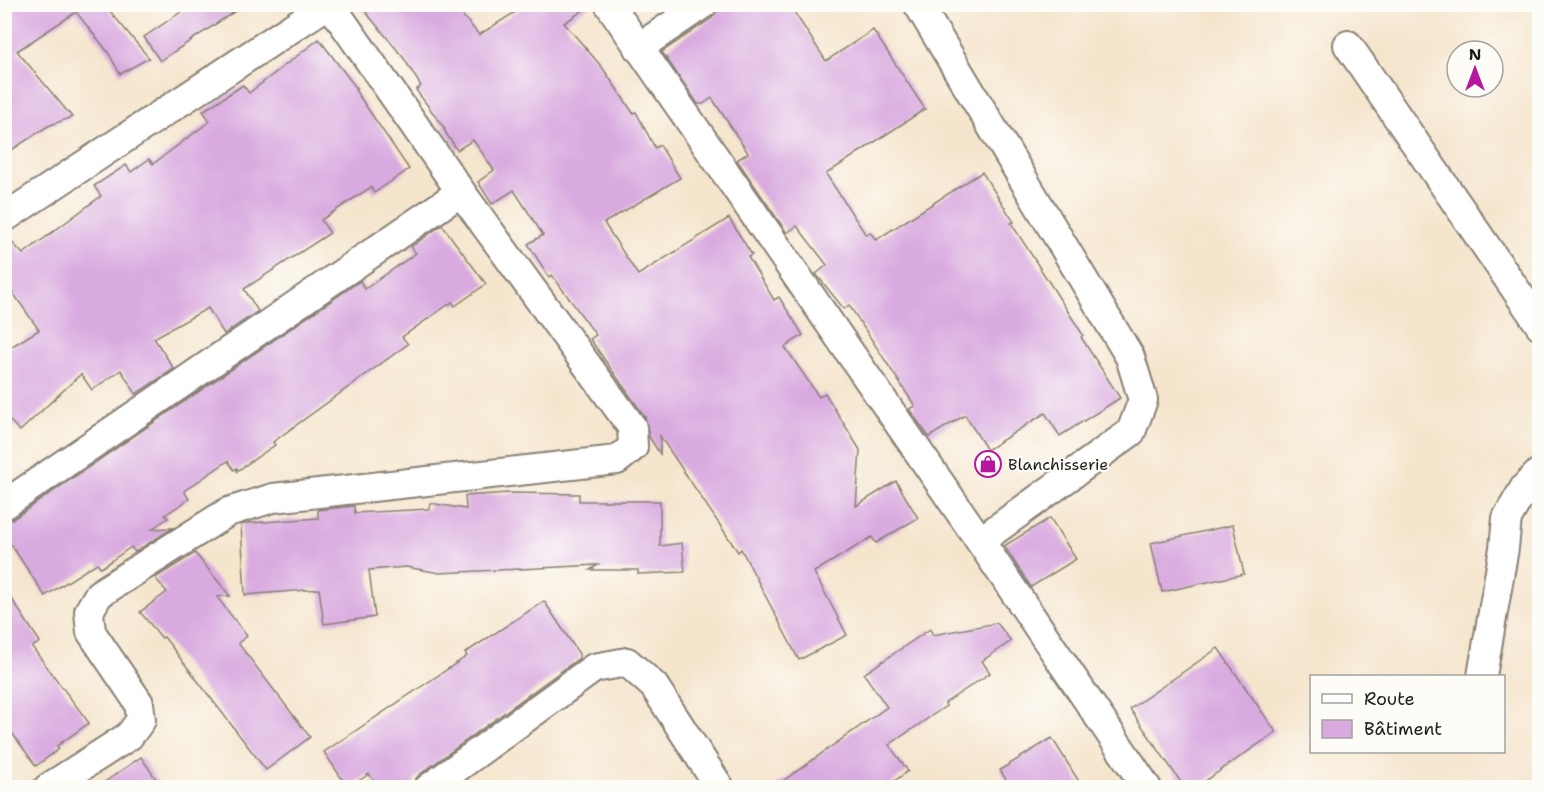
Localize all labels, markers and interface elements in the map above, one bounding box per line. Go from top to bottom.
north arrow [1445,39,1505,99]
text: N [1469,44,1481,65]
shop icon: Blanchisserie [973,449,1003,479]
place label: Blanchisserie [1008,454,1108,475]
legend [1310,675,1505,753]
text: Route [1364,687,1415,711]
text: Bâtiment [1364,717,1442,741]

